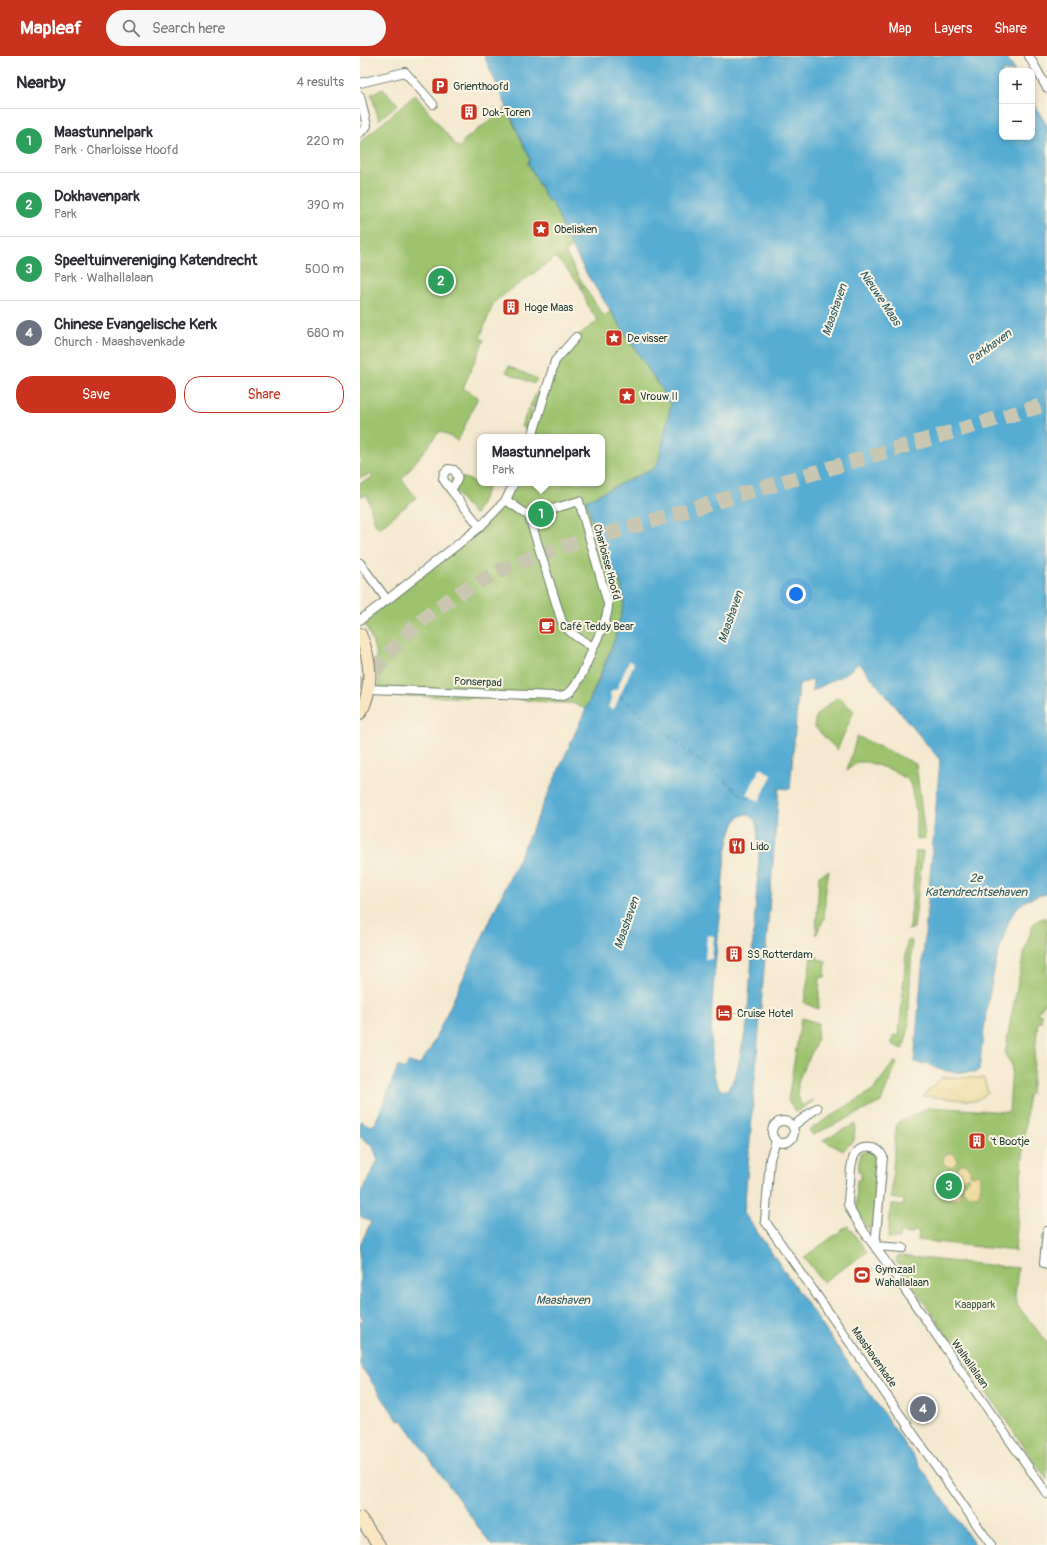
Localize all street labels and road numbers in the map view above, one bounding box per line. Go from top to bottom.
street label: Charloisse Hoofd [591,523,623,601]
street label: Ponserpad [454,675,502,689]
street label: Maashavenkade [848,1324,900,1390]
street label: Walhallalaan [948,1337,992,1391]

